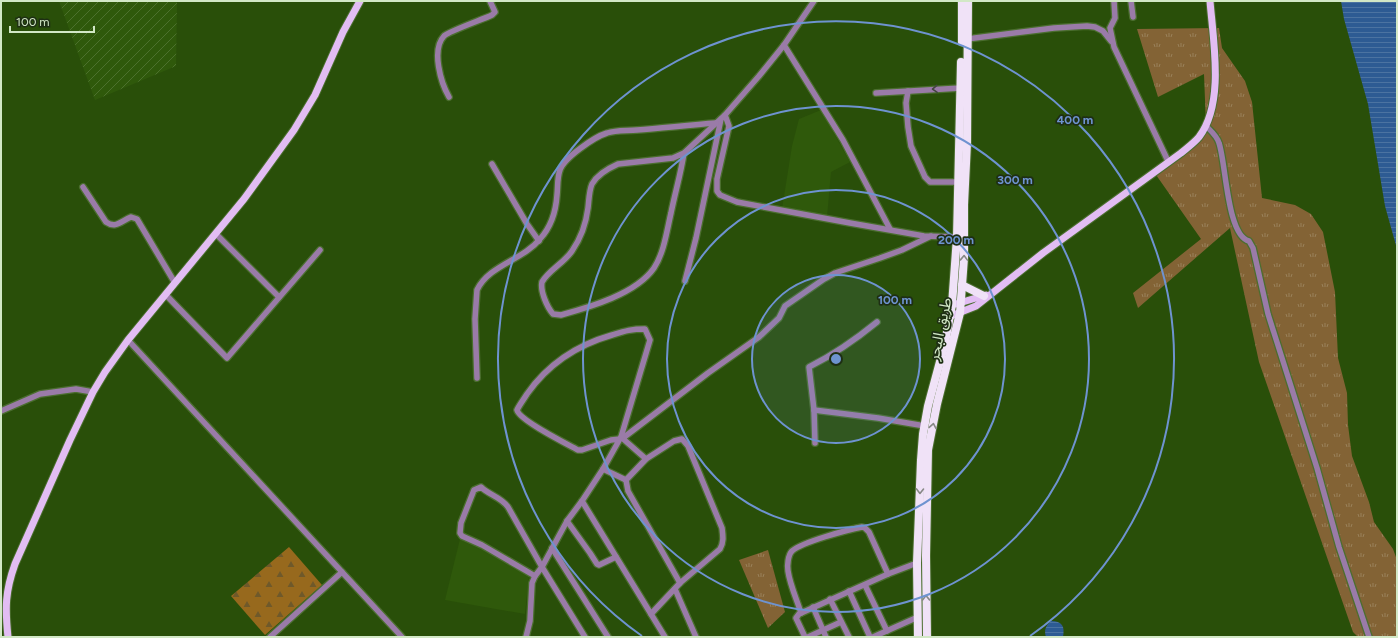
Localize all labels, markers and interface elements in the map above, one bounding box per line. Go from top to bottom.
scale bar [10,8,94,34]
text: 100 m [16,15,50,29]
one-way arrow [932,85,938,94]
text: 400 m [1057,113,1093,127]
text: 300 m [997,173,1033,187]
text: 200 m [938,233,974,247]
one-way arrow [960,255,968,261]
text: 100 m [878,293,912,307]
street label: طريق البحر [924,296,956,363]
centre of rings [829,352,843,366]
one-way arrow [928,423,936,430]
one-way arrow [916,488,924,494]
one-way arrow [922,595,930,601]

